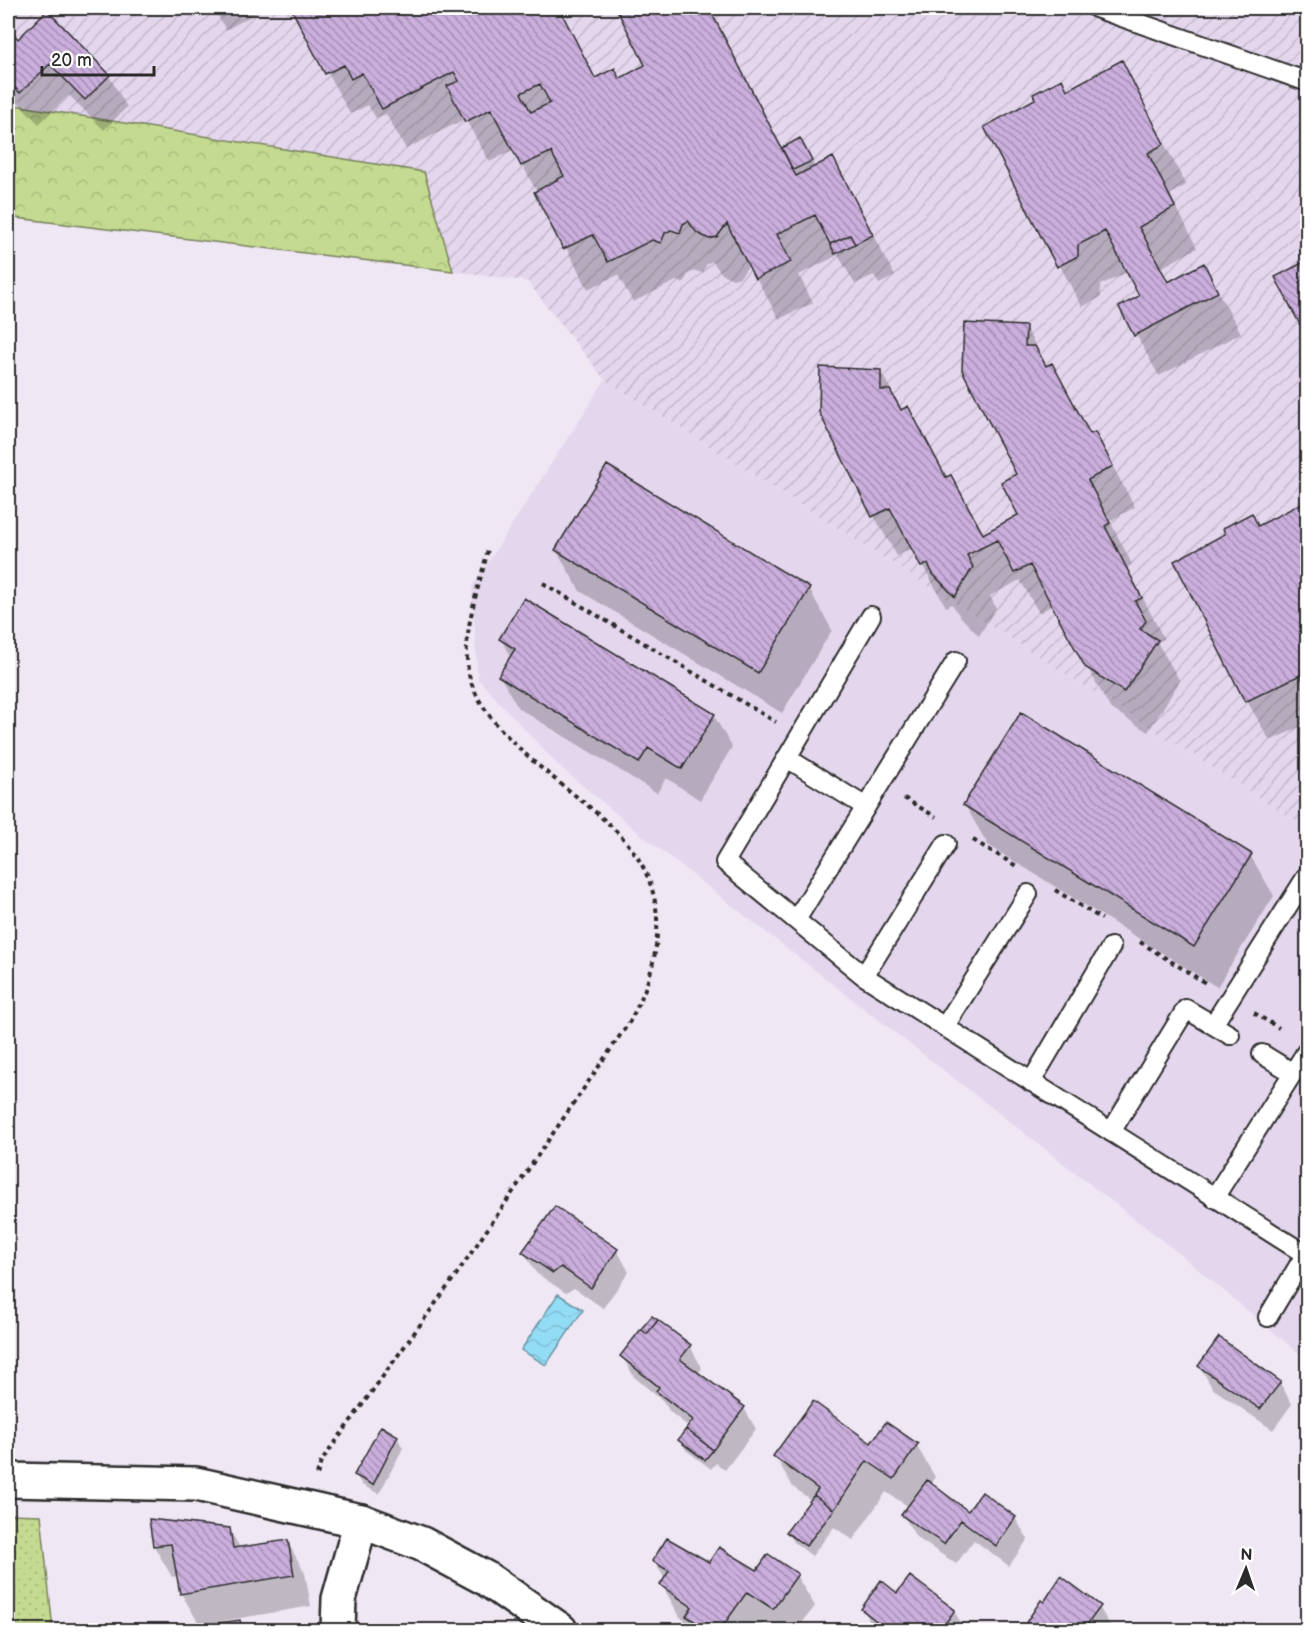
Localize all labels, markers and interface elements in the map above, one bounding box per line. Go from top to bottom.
scale bar [42,39,154,77]
text: 20 m [51,50,92,71]
north arrow [1216,1539,1276,1599]
text: N [1240,1546,1253,1565]

